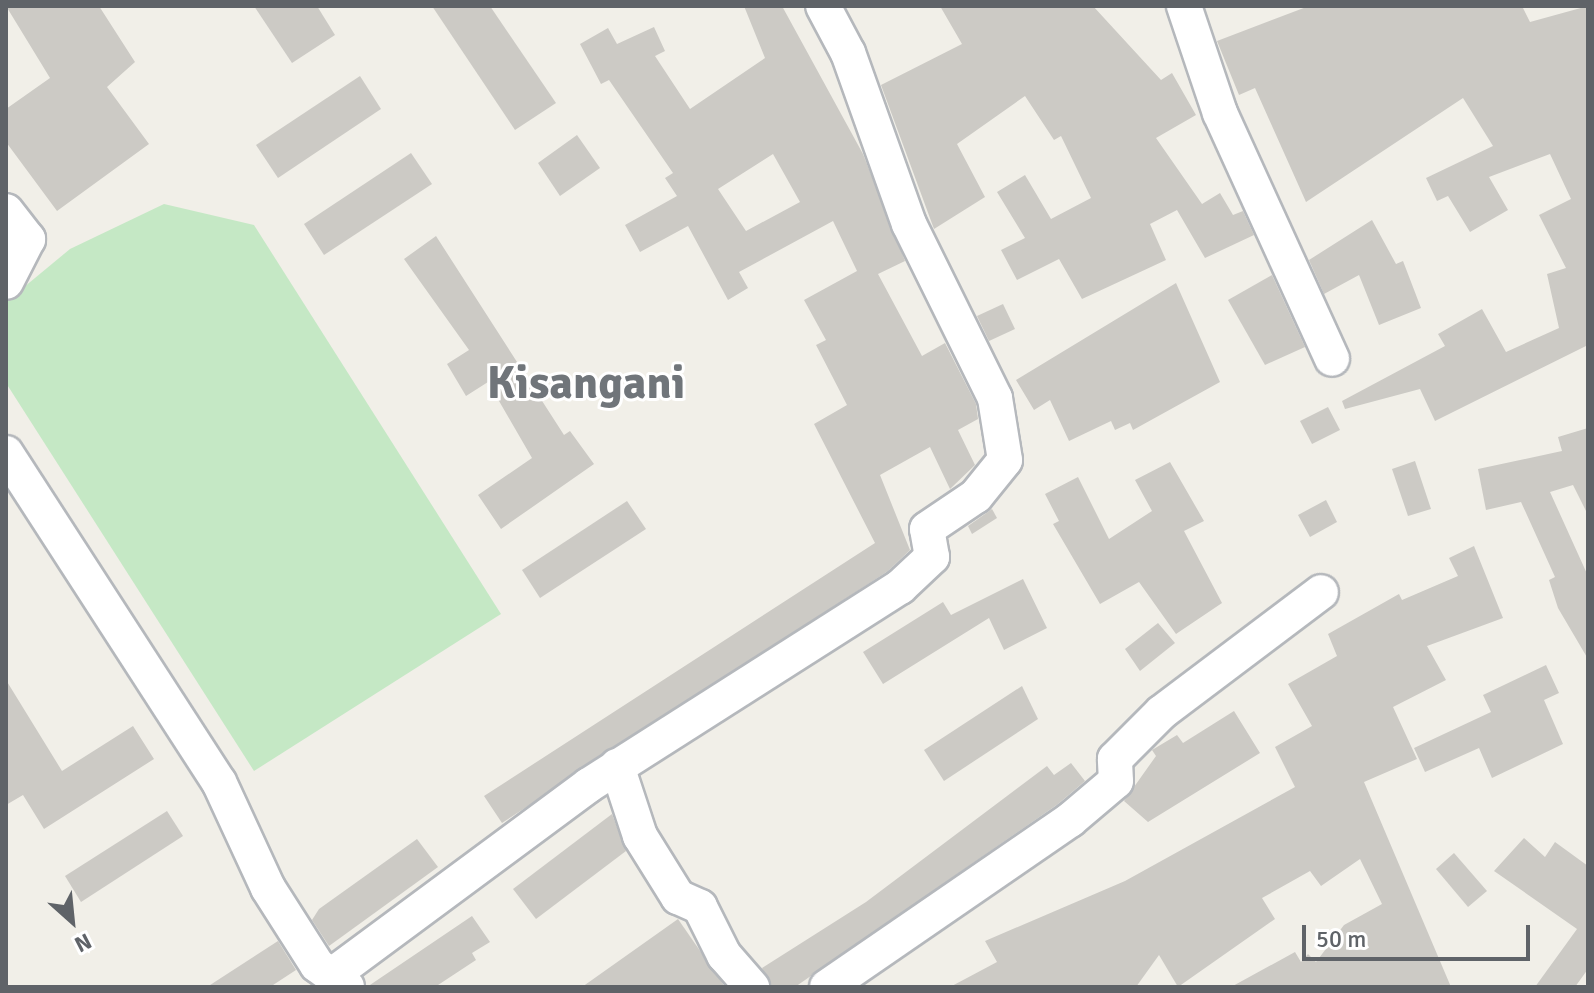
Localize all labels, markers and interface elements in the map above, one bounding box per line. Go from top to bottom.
district label: Kisangani [487,355,685,411]
north arrow [32,881,112,961]
scale bar [1306,909,1534,959]
text: 50 m [1316,924,1366,954]
text: N [70,927,96,958]

